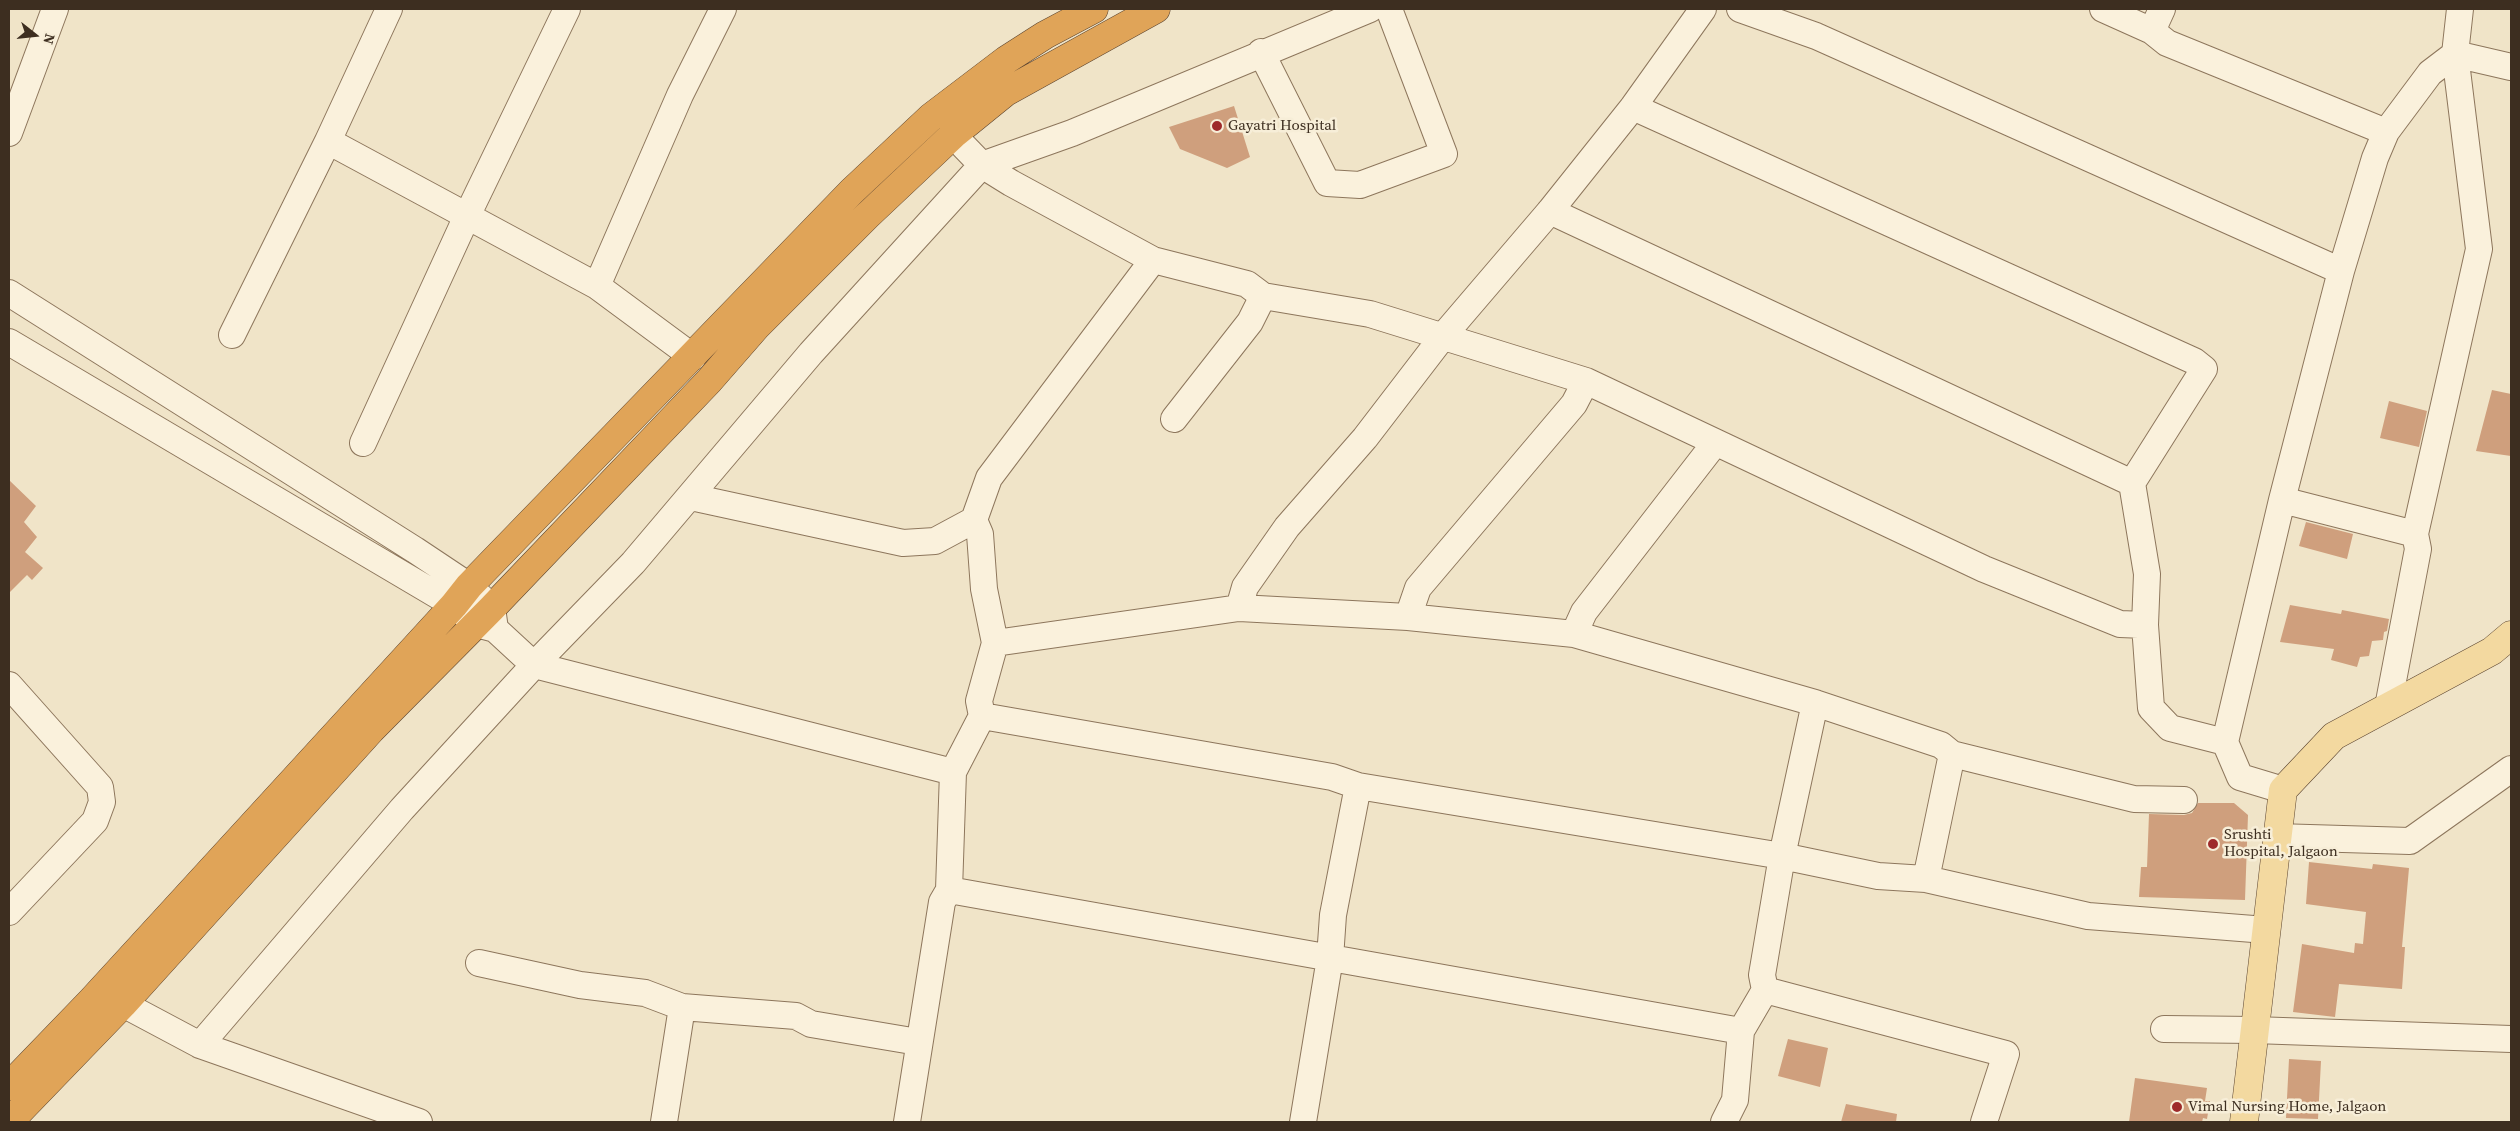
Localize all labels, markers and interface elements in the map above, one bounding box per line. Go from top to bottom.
north arrow [10,10,60,60]
text: N [38,31,60,47]
place label: Gayatri Hospital [1228,117,1336,135]
marker: Gayatri Hospital [1210,119,1224,133]
place label: Srushti Hospital, Jalgaon [2224,826,2338,861]
marker: Srushti Hospital, Jalgaon [2206,837,2220,851]
place label: Vimal Nursing Home, Jalgaon [2188,1098,2386,1116]
marker: Vimal Nursing Home, Jalgaon [2170,1100,2184,1114]

